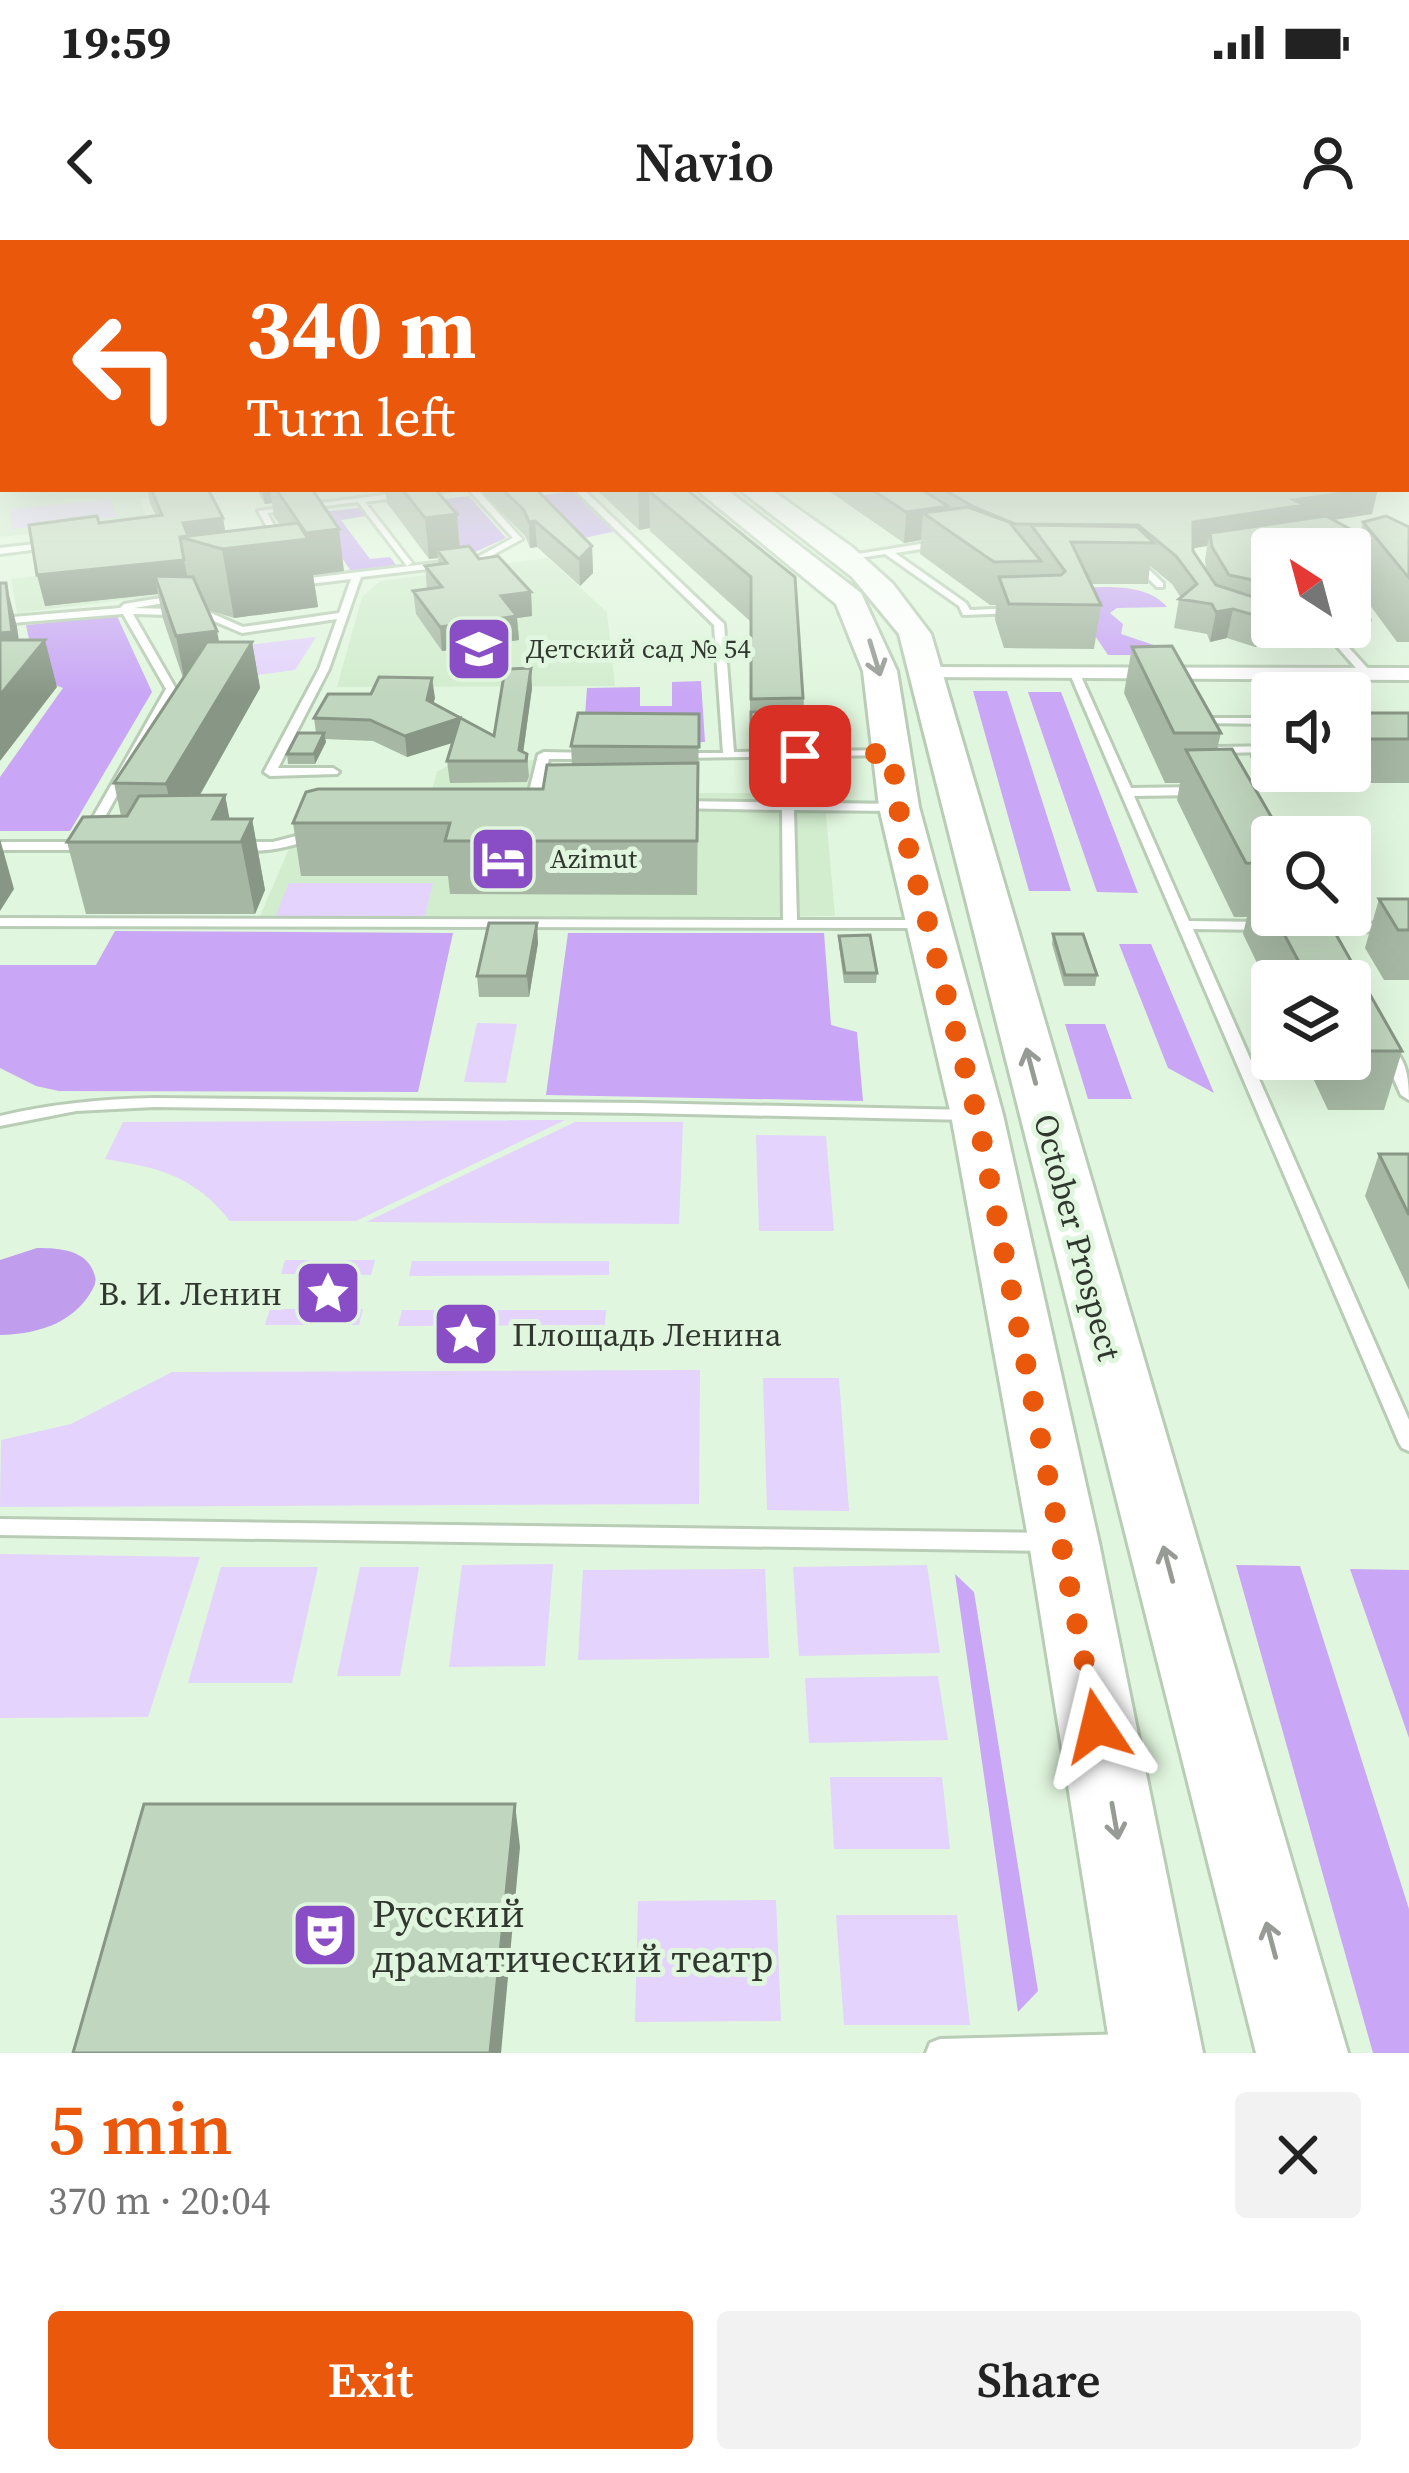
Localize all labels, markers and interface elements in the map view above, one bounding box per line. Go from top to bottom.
text: 19:59 [60,11,171,73]
text: Navio [635,125,774,199]
icon: back [48,129,114,195]
icon: person [1295,129,1361,195]
text: 340 m [246,271,477,386]
icon: left [48,288,204,444]
text: Turn left [246,380,455,454]
north arrow [1251,528,1371,648]
map controls [1251,528,1371,1080]
school or university icon: Детский сад № 54 [444,614,514,684]
place label: Детский сад № 54 [526,630,751,667]
one-way arrow [865,638,887,676]
button: sound [1251,672,1371,792]
pin [749,705,851,807]
icon: arrive [767,723,833,789]
button: search [1251,816,1371,936]
hotel icon: Azimut [468,824,538,894]
place label: Azimut [550,840,637,877]
button: layers [1251,960,1371,1080]
one-way arrow [1019,1048,1041,1086]
street label: October Prospect [1023,1109,1132,1366]
place icon: В. И. Ленин [293,1258,363,1328]
place label: В. И. Ленин [99,1271,282,1316]
place icon: Площадь Ленина [431,1299,501,1369]
place label: Площадь Ленина [512,1312,782,1357]
one-way arrow [1155,1546,1177,1584]
position arrow [1034,1663,1160,1789]
one-way arrow [1104,1801,1127,1840]
place label: Русский драматический театр [372,1887,773,1985]
theatre icon: Русский драматический театр [290,1900,360,1970]
one-way arrow [1259,1922,1281,1960]
text: 5 min [48,2079,233,2178]
button: close [1235,2092,1361,2218]
text: 370 m · 20:04 [48,2174,270,2227]
button: Exit [48,2311,693,2449]
button: Share [717,2311,1361,2449]

